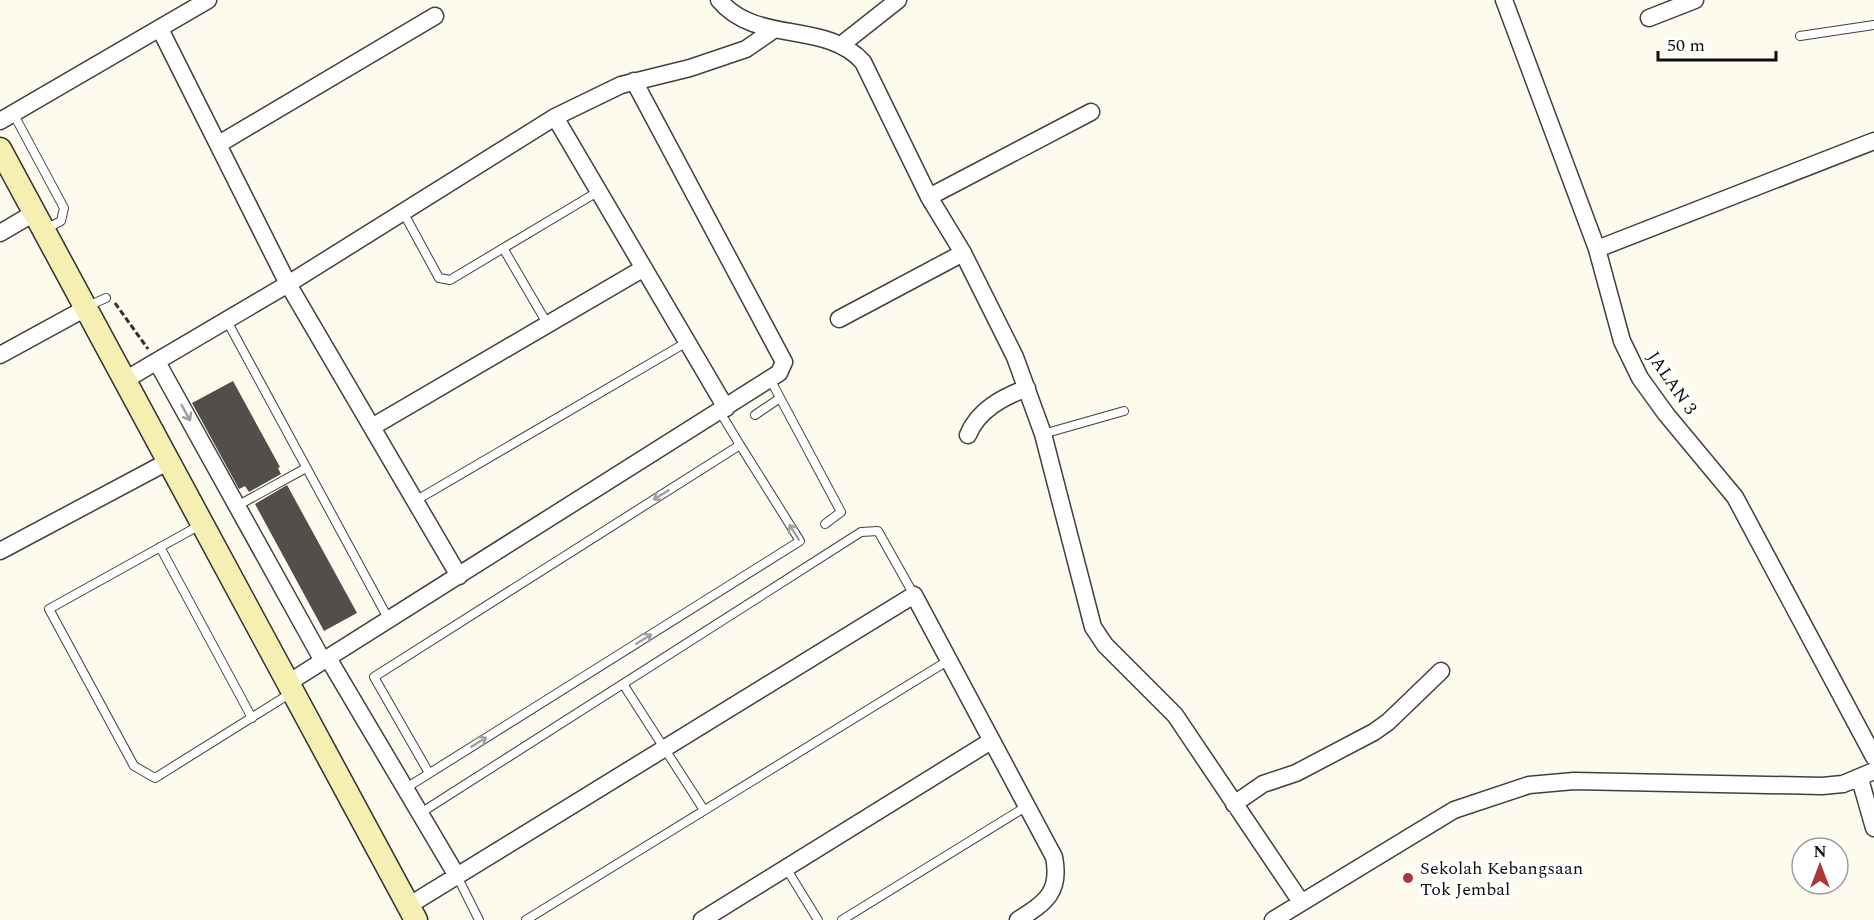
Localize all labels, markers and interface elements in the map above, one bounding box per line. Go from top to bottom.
scale bar [1658,24,1776,62]
text: 50 m [1667,32,1705,59]
street label: JALAN 3 [1640,346,1704,420]
one-way arrow [181,404,192,422]
one-way arrow [653,490,670,502]
one-way arrow [787,523,800,540]
one-way arrow [635,632,652,644]
one-way arrow [470,736,487,749]
north arrow [1790,836,1850,896]
text: N [1813,840,1827,864]
place label: Sekolah Kebangsaan Tok Jembal [1420,855,1583,903]
marker: Sekolah Kebangsaan Tok Jembal [1401,871,1415,885]

